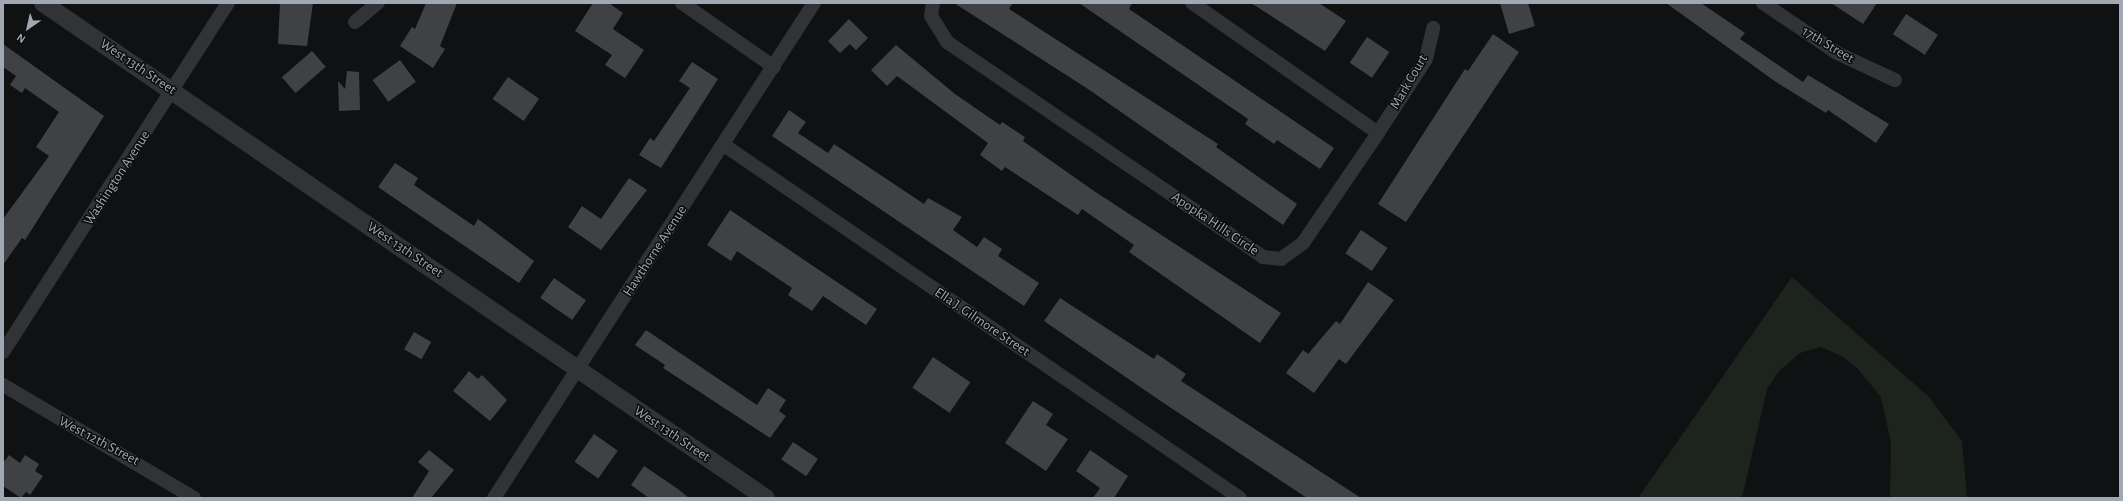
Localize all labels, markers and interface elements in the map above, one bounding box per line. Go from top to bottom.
north arrow [8,8,48,48]
street label: 17th Street [1799,23,1857,67]
text: N [15,32,27,45]
street label: West 13th Street [97,35,179,99]
street label: Mark Court [1387,52,1431,112]
street label: Washington Avenue [80,128,154,228]
street label: Apopka Hills Circle [1168,189,1262,259]
street label: Hawthorne Avenue [619,202,691,300]
street label: West 13th Street [364,218,446,282]
street label: Ella J. Gilmore Street [931,284,1033,360]
street label: West 13th Street [631,402,713,466]
street label: West 12th Street [56,413,142,469]

